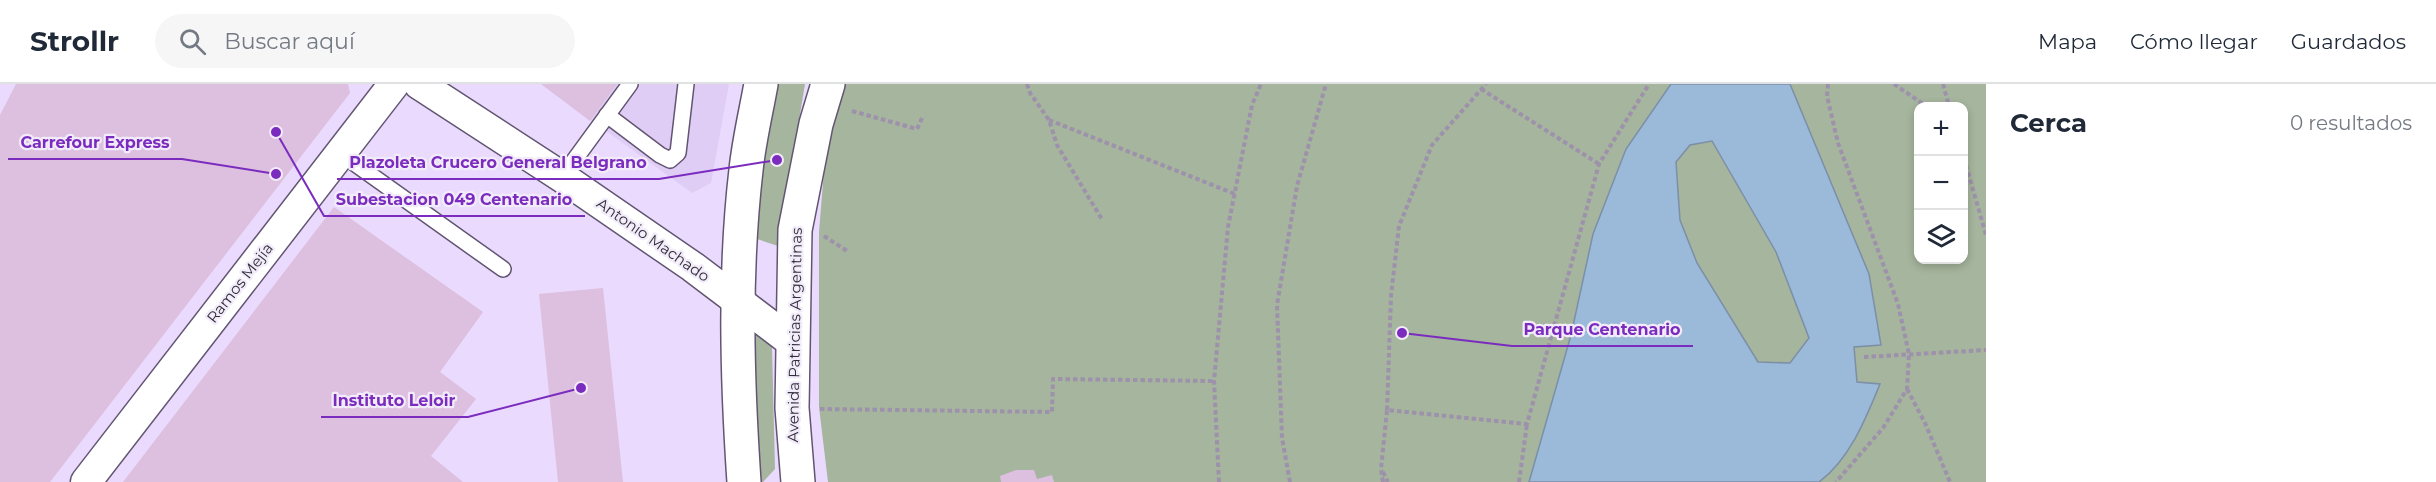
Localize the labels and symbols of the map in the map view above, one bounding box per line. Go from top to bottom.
callout: Carrefour Express [8,125,182,159]
text: Carrefour Express [20,133,170,152]
callout: Plazoleta Crucero General Belgrano [337,145,659,179]
text: Plazoleta Crucero General Belgrano [349,153,647,172]
callout: Subestacion 049 Centenario [324,182,585,216]
text: Subestacion 049 Centenario [336,190,572,209]
street label: Antonio Machado [593,193,713,286]
street label: Avenida Patricias Argentinas [783,227,806,443]
street label: Ramos Mejía [202,239,277,327]
callout: Parque Centenario [1512,312,1693,346]
text: Parque Centenario [1523,320,1681,339]
callout: Instituto Leloir [321,383,468,417]
text: Instituto Leloir [333,391,456,410]

